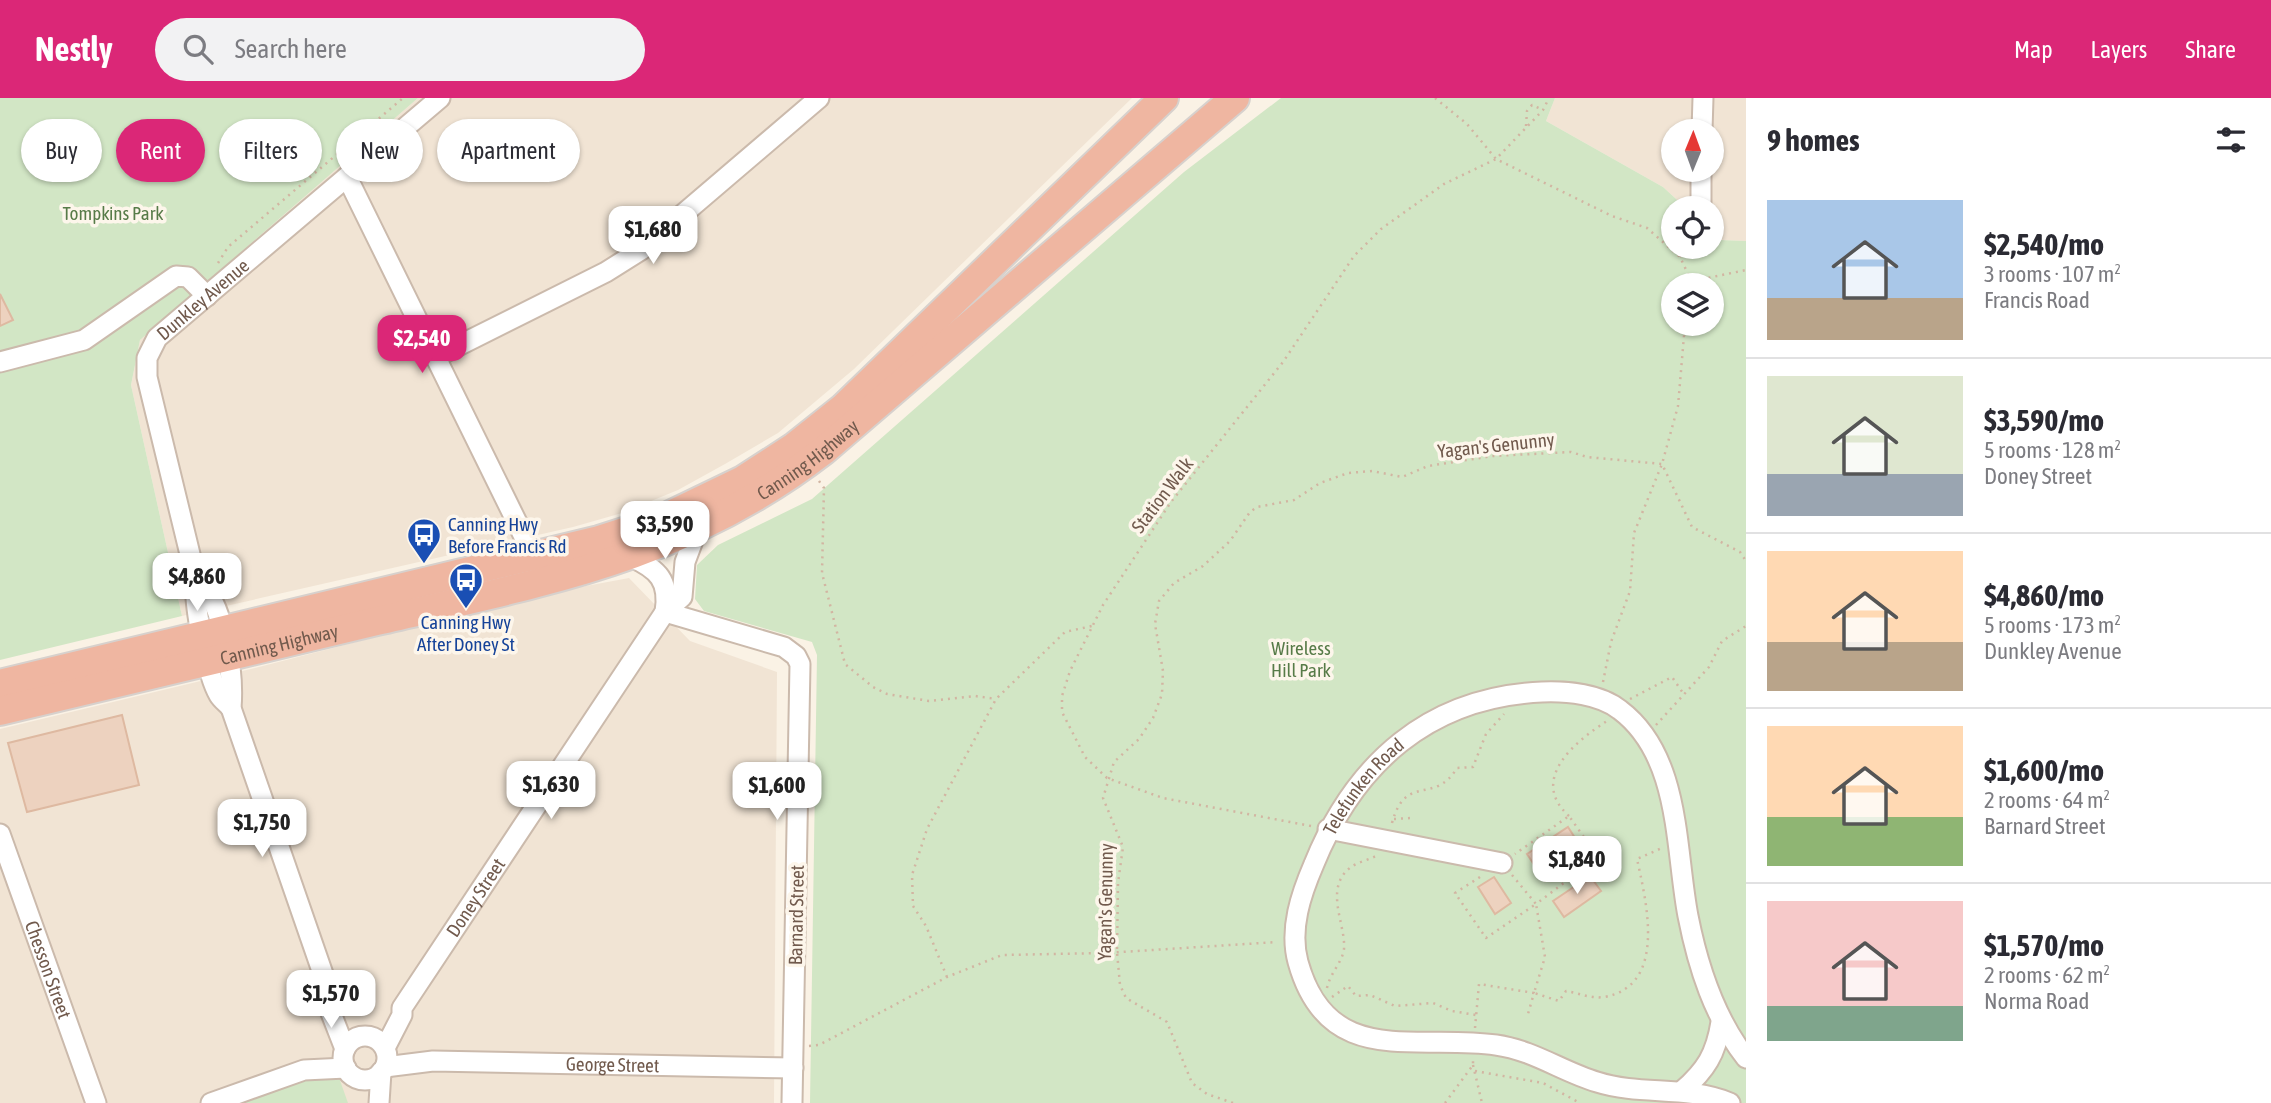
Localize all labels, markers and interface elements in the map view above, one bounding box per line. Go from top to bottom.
search box [155,18,645,81]
text: Nestly [35,30,113,68]
icon: search [179,30,217,68]
text: Search here [235,34,347,64]
text: Map [2014,36,2053,63]
text: Layers [2091,36,2147,63]
text: Share [2185,36,2236,63]
chip: Buy [21,119,102,182]
chip: Rent [116,119,205,182]
chip: Filters [219,119,322,182]
chip: New [336,119,423,182]
chip: Apartment [437,119,580,182]
north arrow [1661,119,1724,182]
map controls [1661,119,1724,336]
icon: filters [2212,121,2250,159]
text: 9 homes [1767,123,1860,157]
button: locate [1661,196,1724,259]
park label: Tompkins Park [62,202,164,224]
pin: $1,680 [596,206,710,266]
text: $1,680 [625,216,682,242]
text: $2,540/mo [1984,227,2104,261]
icon: home [1823,228,1907,312]
street label: Dunkley Avenue [152,254,253,344]
text: 3 rooms · 107 m² [1984,261,2121,287]
button: layers [1661,273,1724,336]
text: Francis Road [1984,287,2090,313]
pin: $2,540 [365,316,479,375]
text: $2,540 [394,325,451,351]
text: $3,590/mo [1984,403,2104,437]
icon: home [1823,404,1907,488]
street label: Canning Highway [753,415,863,504]
street label: Yagan's Genunny [1436,428,1556,462]
text: 5 rooms · 128 m² [1984,437,2121,463]
street label: Station Walk [1127,453,1198,537]
text: Doney Street [1984,463,2092,489]
pin: $3,590 [608,502,722,561]
text: $3,590 [637,511,694,537]
place label: Canning Hwy Before Francis Rd [448,513,566,557]
bus stop icon: Canning Hwy Before Francis Rd [405,516,443,565]
pin: $4,860 [140,554,254,613]
bus stop icon: Canning Hwy After Doney St [447,561,485,610]
text: $4,860 [169,563,226,589]
text: $4,860/mo [1984,578,2104,612]
icon: home [1823,579,1907,663]
place label: Canning Hwy After Doney St [417,611,515,655]
text: 5 rooms · 173 m² [1984,612,2121,638]
street label: Canning Highway [218,620,341,669]
park label: Wireless Hill Park [1271,637,1332,681]
text: Dunkley Avenue [1984,638,2122,664]
street label: Telefunken Road [1318,733,1408,838]
text: $1,600/mo [1984,753,2104,787]
icon: home [1823,754,1907,838]
pin: $1,630 [494,762,608,821]
pin: $1,600 [720,762,834,822]
text: $1,630 [523,771,580,797]
text: $1,600 [749,772,806,798]
text: 2 rooms · 64 m² [1984,787,2110,813]
pin: $1,750 [205,800,319,859]
text: $1,750 [234,809,291,835]
text: Barnard Street [1984,813,2106,839]
pin: $1,840 [1520,836,1634,896]
street label: Yagan's Genunny [1093,843,1117,961]
text: $1,840 [1549,846,1606,872]
street label: Doney Street [442,854,509,941]
street label: Barnard Street [784,865,808,965]
street label: Chesson Street [21,918,76,1022]
text: $1,570/mo [1984,928,2104,962]
icon: home [1823,929,1907,1013]
text: 2 rooms · 62 m² [1984,962,2110,988]
pin: $1,570 [274,970,388,1030]
text: $1,570 [303,980,360,1006]
text: Norma Road [1984,988,2089,1014]
street label: George Street [566,1053,659,1076]

